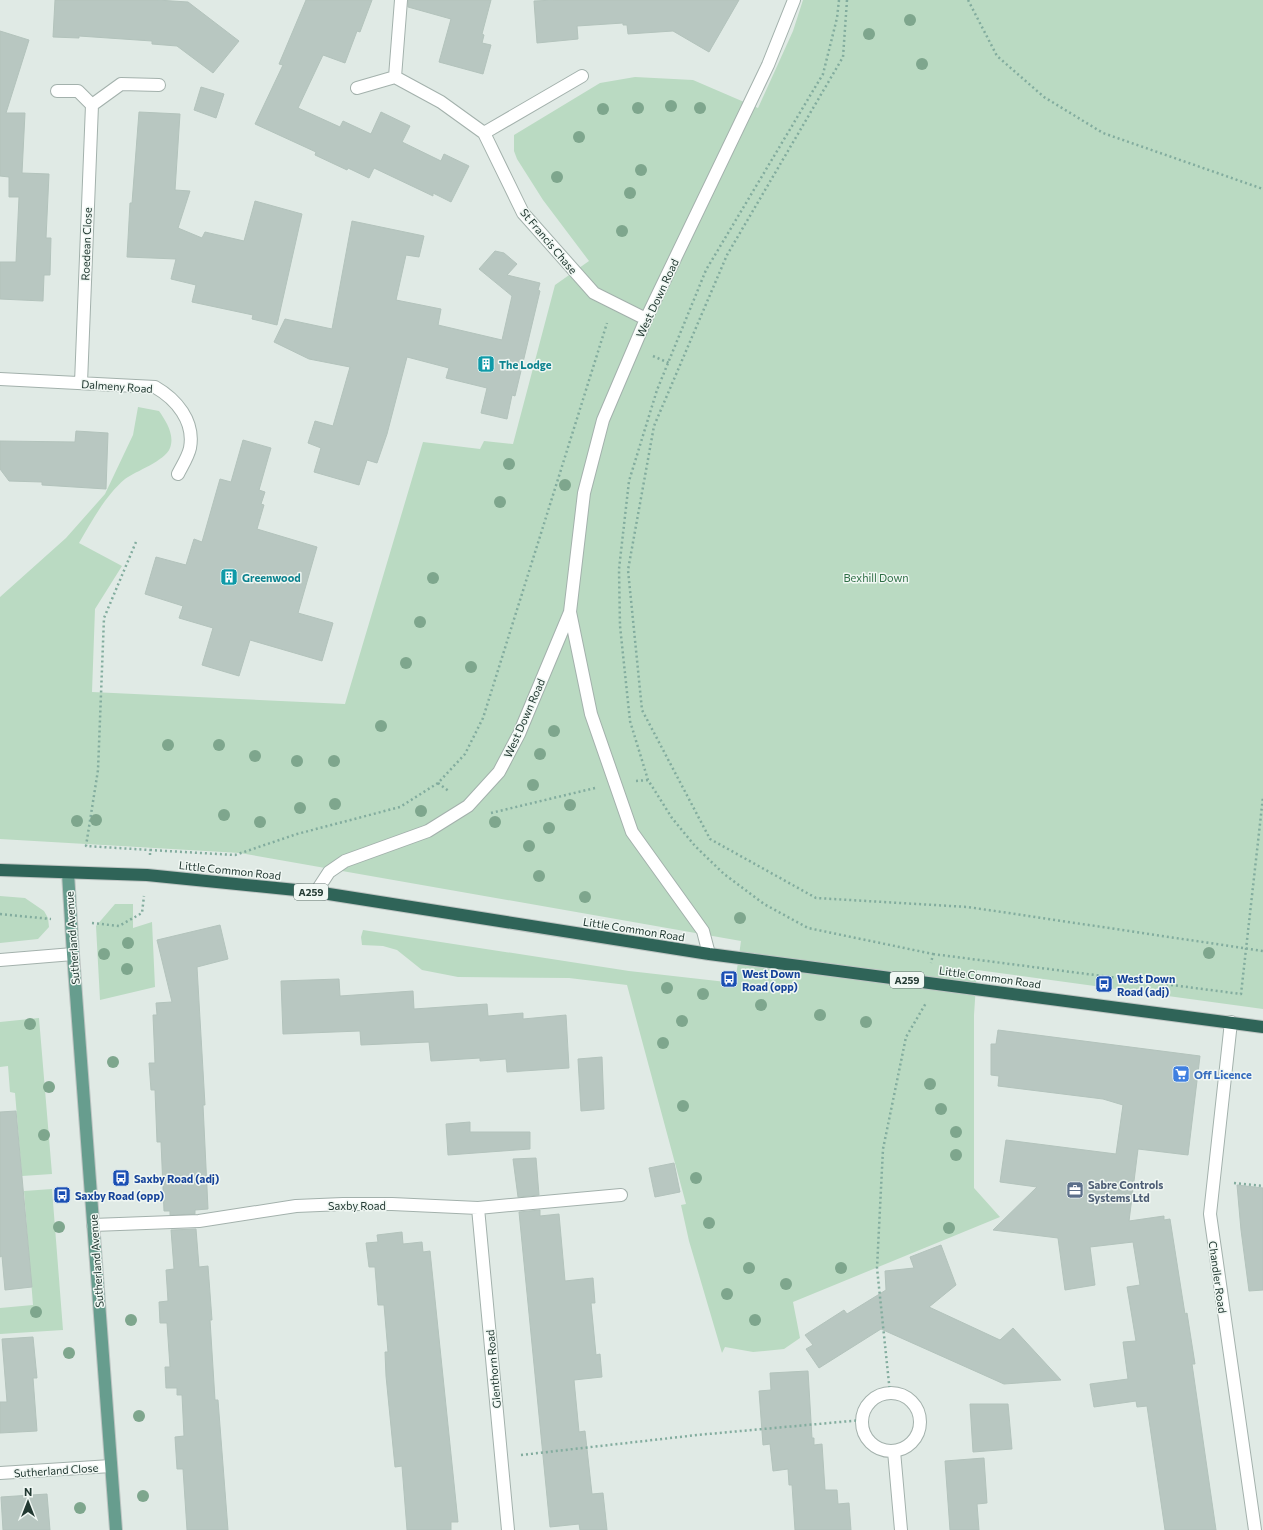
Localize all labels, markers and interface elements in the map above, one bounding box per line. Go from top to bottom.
street label: St Francis Chase [518,206,580,276]
street label: Roedean Close [78,207,94,281]
street label: West Down Road [633,257,681,339]
building icon: The Lodge [476,354,496,374]
place label: The Lodge [499,358,552,371]
street label: Dalmeny Road [81,377,153,395]
building icon: Greenwood [219,567,239,587]
place label: Greenwood [242,571,301,584]
park label: Bexhill Down [843,571,909,584]
street label: West Down Road [501,676,547,760]
street label: Little Common Road [178,858,282,882]
road number: A259 [294,884,328,900]
street label: Sutherland Avenue [62,891,82,985]
street label: Little Common Road [582,915,686,943]
street label: Little Common Road [938,963,1042,991]
place label: West Down Road (opp) [742,967,800,993]
bus stop icon: West Down Road (opp) [719,969,739,989]
road number: A259 [890,972,924,988]
place label: West Down Road (adj) [1117,972,1175,998]
bus stop icon: West Down Road (adj) [1094,974,1114,994]
supermarket icon: Off Licence [1171,1064,1191,1084]
place label: Off Licence [1194,1068,1252,1081]
bus stop icon: Saxby Road (adj) [111,1168,131,1188]
place label: Saxby Road (adj) [134,1172,220,1185]
place label: Sabre Controls Systems Ltd [1088,1178,1163,1204]
office icon: Sabre Controls Systems Ltd [1065,1180,1085,1200]
bus stop icon: Saxby Road (opp) [52,1185,72,1205]
place label: Saxby Road (opp) [75,1189,164,1202]
street label: Saxby Road [328,1199,386,1212]
street label: Sutherland Avenue [86,1214,106,1308]
street label: Chandler Road [1206,1240,1230,1314]
street label: Glenthorn Road [483,1329,503,1409]
street label: Sutherland Close [13,1461,99,1479]
north arrow [8,1482,48,1522]
text: N [24,1485,32,1498]

